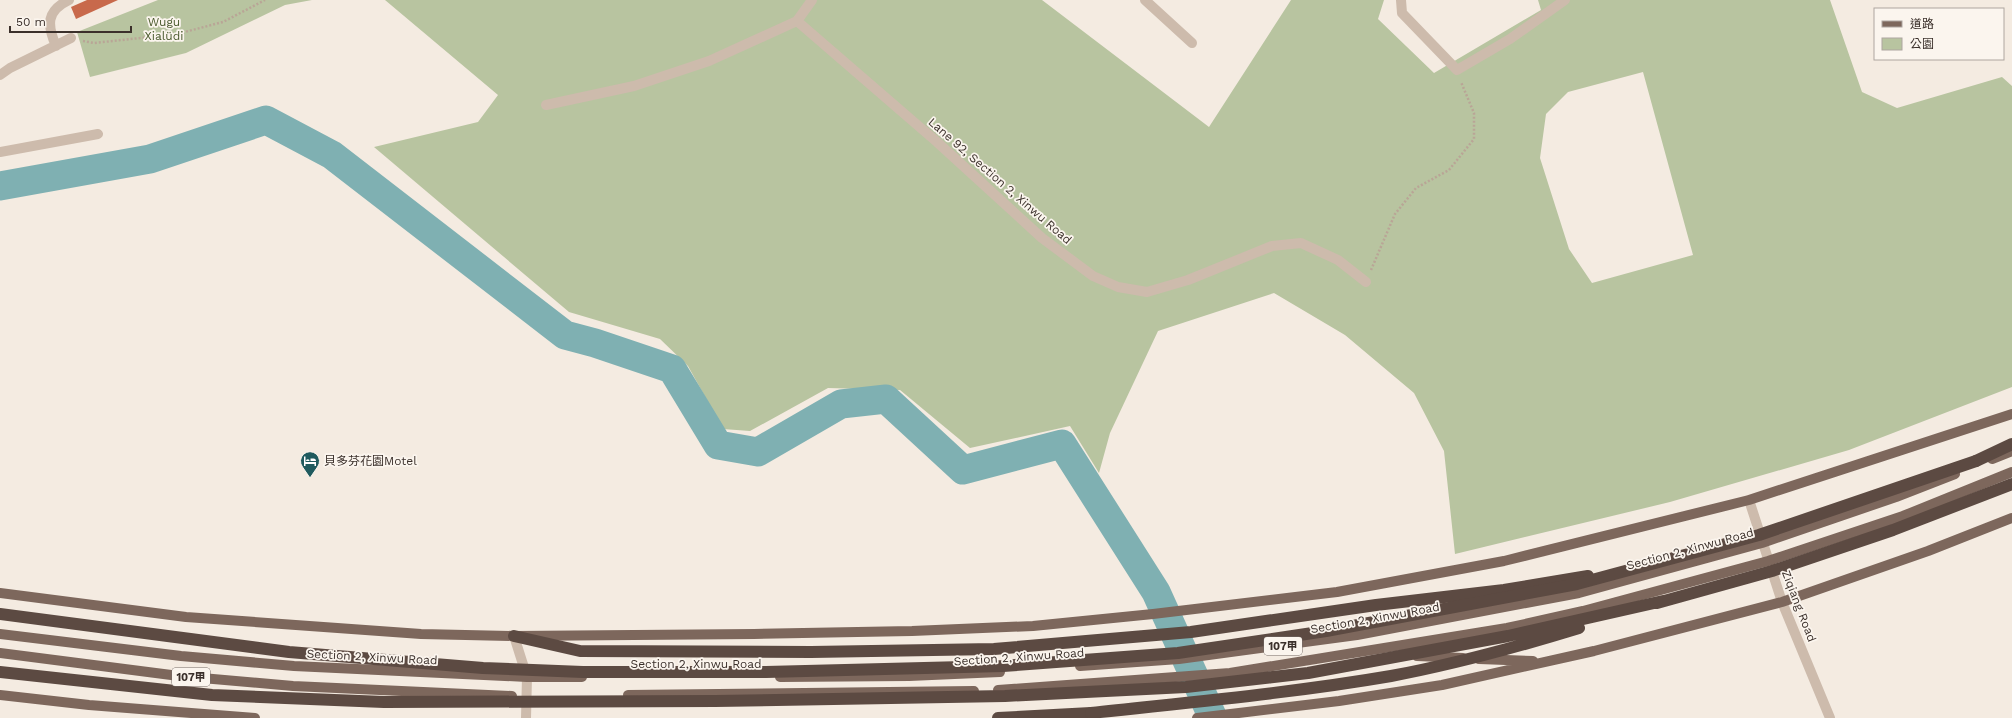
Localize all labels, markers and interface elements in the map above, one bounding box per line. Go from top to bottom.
scale bar [10,8,131,34]
legend [1874,8,2004,60]
text: 50 m [16,15,46,29]
park label: Wugu Xialüdi [145,15,184,43]
text: 道路 [1910,17,1934,31]
text: 公園 [1910,37,1934,51]
street label: Lane 92, Section 2, Xinwu Road [926,115,1074,247]
hotel icon: 貝多芬花園Motel [299,450,321,478]
place label: 貝多芬花園Motel [324,454,417,468]
street label: Section 2, Xinwu Road [1625,525,1755,573]
street label: Ziqiang Road [1779,568,1819,644]
street label: Section 2, Xinwu Road [1309,600,1441,636]
road number: 107甲 [1264,637,1302,655]
street label: Section 2, Xinwu Road [953,645,1085,669]
street label: Section 2, Xinwu Road [306,647,438,667]
street label: Section 2, Xinwu Road [631,657,761,671]
road number: 107甲 [172,668,210,686]

